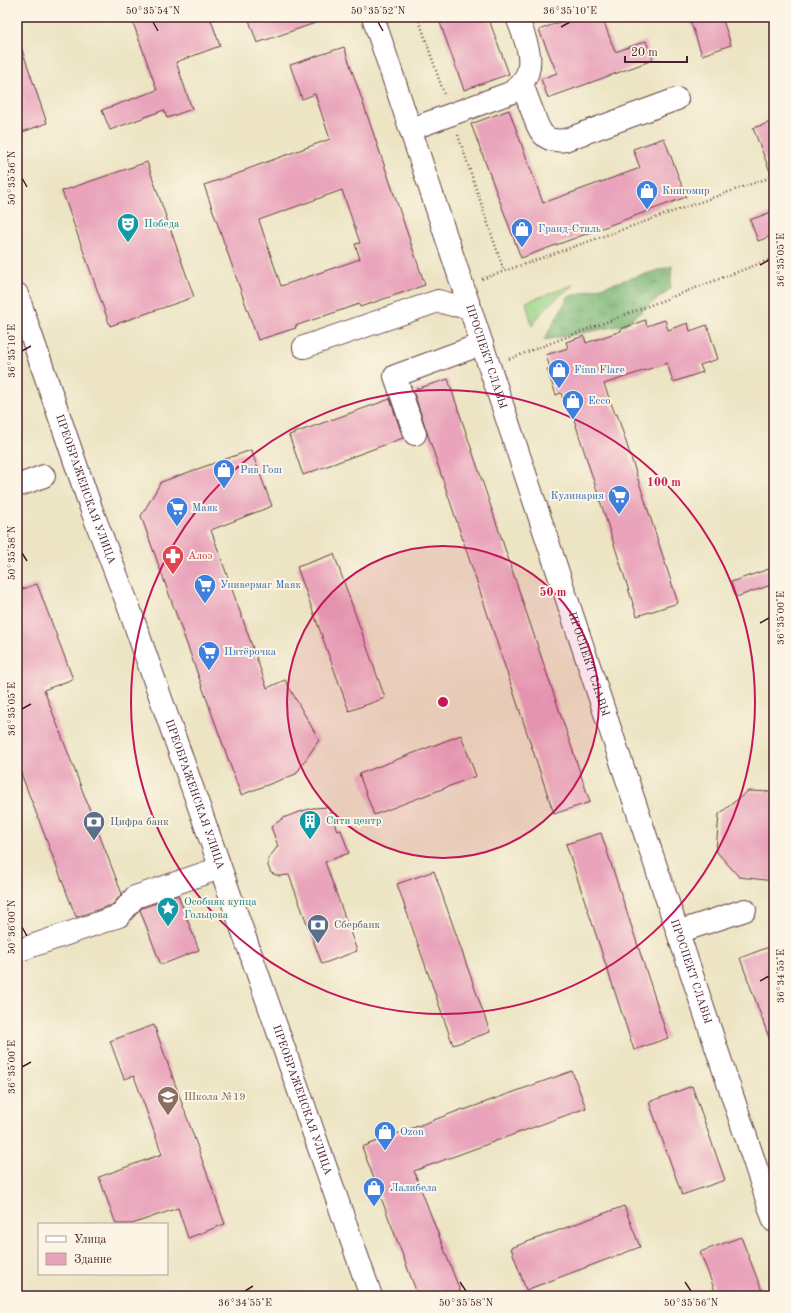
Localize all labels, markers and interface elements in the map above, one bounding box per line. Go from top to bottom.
text: 50°35'54"N [126,6,181,16]
text: 50°35'52"N [351,6,406,16]
text: 36°35'10"E [543,6,597,16]
scale bar [625,38,687,64]
text: 20 m [631,47,658,59]
text: 50°35'56"N [7,150,17,205]
shop icon: Книгомир [634,178,660,211]
place label: Книгомир [662,186,710,197]
theatre icon: Победа [115,211,141,244]
shop icon: Гранд-Стиль [509,216,535,249]
place label: Победа [144,219,180,230]
place label: Гранд-Стиль [538,224,601,235]
text: 36°35'05"E [776,233,786,287]
street label: ПРОСПЕКТ СЛАВЫ [464,303,509,410]
text: 36°35'10"E [7,324,17,378]
shop icon: Finn Flare [546,357,572,390]
place label: Finn Flare [574,365,625,376]
shop icon: Ecco [560,388,586,421]
place label: Ecco [588,396,611,407]
street label: ПРЕОБРАЖЕНСКАЯ УЛИЦА [54,413,118,566]
shop icon: Рив Гош [211,457,237,490]
place label: Рив Гош [240,465,282,476]
text: 100 m [647,477,681,489]
supermarket icon: Кулинария [606,483,632,516]
place label: Кулинария [551,491,604,502]
supermarket icon: Маяк [164,495,190,528]
place label: Маяк [192,503,218,514]
text: 50°35'58"N [7,525,17,580]
pharmacy icon: Алоэ [160,543,186,576]
place label: Алоэ [188,551,212,562]
supermarket icon: Универмаг Маяк [192,572,218,605]
place label: Универмаг Маяк [220,580,302,591]
text: 50 m [540,586,567,599]
text: 36°35'00"E [776,591,786,645]
street label: ПРОСПЕКТ СЛАВЫ [566,610,611,718]
supermarket icon: Пятёрочка [196,639,222,672]
place label: Пятёрочка [224,647,277,658]
text: 36°35'05"E [7,682,17,736]
centre of rings [436,695,450,709]
street label: ПРЕОБРАЖЕНСКАЯ УЛИЦА [163,718,226,871]
building icon: Сити центр [297,808,323,841]
bank icon: Цифра банк [81,809,107,842]
place label: Сити центр [326,816,382,827]
place label: Цифра банк [110,817,169,828]
place icon: Особняк купца Гольцова [155,895,181,928]
place label: Особняк купца Гольцова [184,897,257,921]
text: 50°36'00"N [7,899,17,954]
bank icon: Сбербанк [305,912,331,945]
street label: ПРОСПЕКТ СЛАВЫ [668,918,713,1025]
place label: Сбербанк [334,920,381,931]
text: 36°34'55"E [776,949,786,1003]
street label: ПРЕОБРАЖЕНСКАЯ УЛИЦА [271,1024,334,1177]
text: 36°35'00"E [7,1040,17,1094]
school or university icon: Школа №19 [155,1084,181,1117]
place label: Школа №19 [184,1092,246,1103]
shop icon: Ozon [372,1119,398,1152]
place label: Ozon [400,1127,424,1138]
shop icon: Лалибела [361,1175,387,1208]
place label: Лалибела [390,1183,438,1194]
legend [38,1223,168,1275]
text: Улица [74,1234,107,1246]
text: Здание [74,1254,112,1266]
text: 36°34'55"E [218,1298,272,1308]
text: 50°35'58"N [439,1298,494,1308]
text: 50°35'56"N [664,1298,719,1308]

